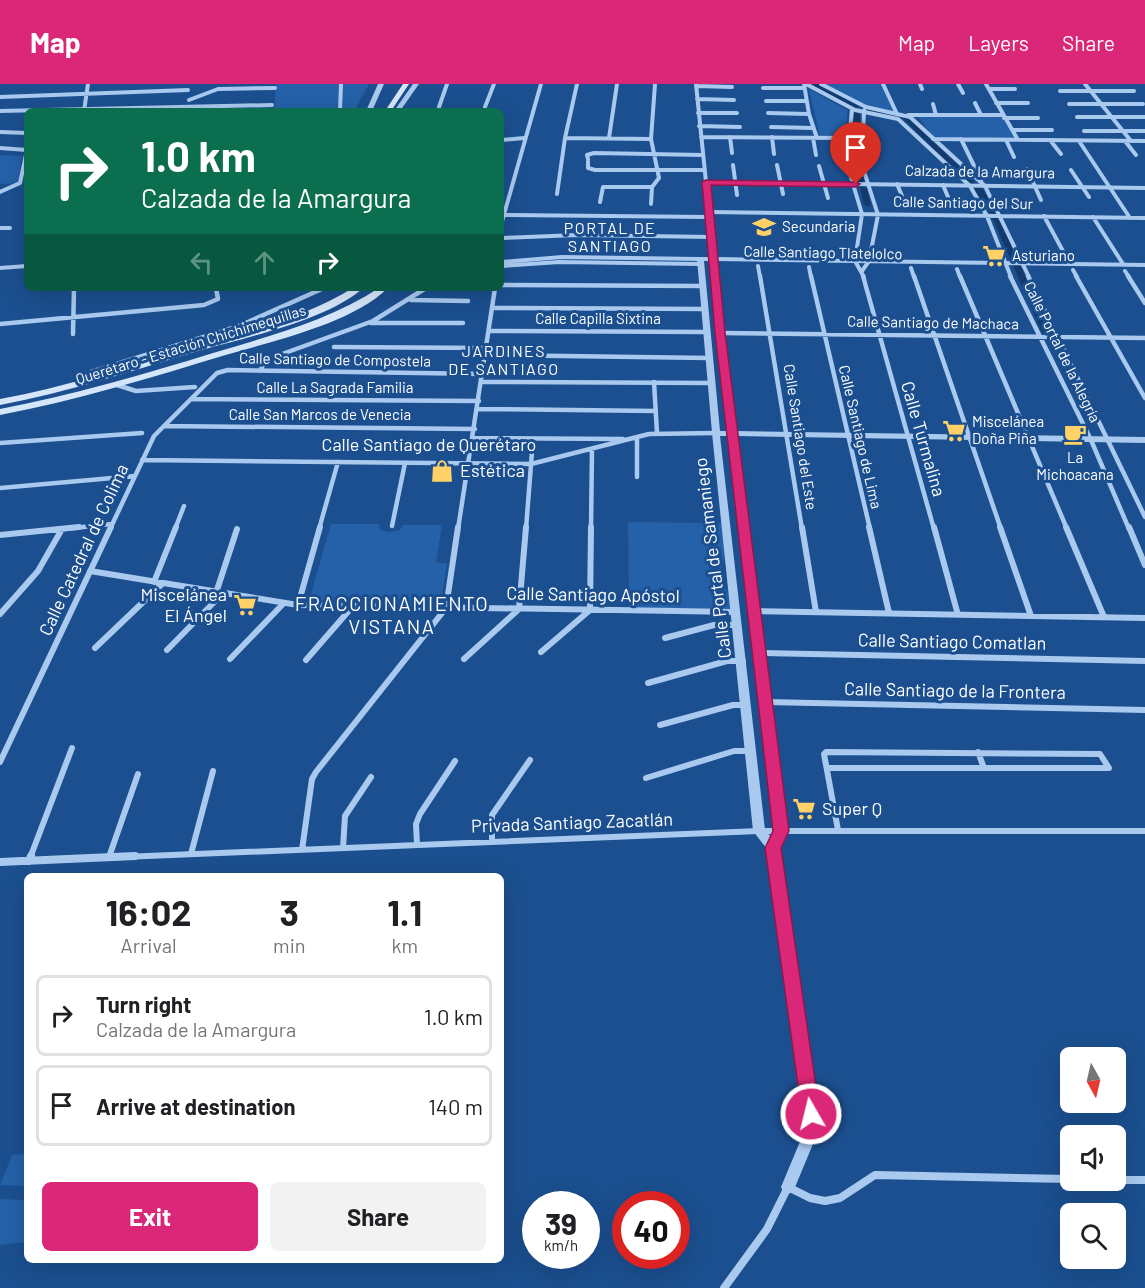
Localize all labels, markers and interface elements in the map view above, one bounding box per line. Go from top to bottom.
text: Map [30,25,81,59]
text: Map [898,30,935,55]
text: Layers [968,30,1029,55]
text: Share [1062,30,1115,55]
pin [830,122,881,184]
text: 1.0 km [141,130,256,180]
icon: arrive [839,131,872,164]
icon: right [42,132,120,210]
street label: Calzada de la Amargura [905,161,1055,181]
text: Calzada de la Amargura [141,181,411,213]
street label: Calle Santiago del Sur [893,192,1034,212]
school or university icon: Secundaria [751,214,777,240]
place label: Secundaria [782,217,855,235]
district label: PORTAL DE SANTIAGO [564,218,656,255]
street label: Calle Santiago Tlatelolco [743,242,903,262]
supermarket icon: Asturiano [981,243,1007,269]
icon: left [185,246,218,279]
icon: ahead [248,246,281,279]
icon: right [311,246,344,279]
place label: Asturiano [1012,246,1075,264]
street label: Calle Portal de la Alegría [1021,278,1105,425]
street label: Querétaro - Estación Chichimequillas [73,300,308,388]
street label: Calle Capilla Sixtina [535,309,661,327]
street label: Calle Santiago de Machaca [847,312,1019,332]
district label: JARDINES DE SANTIAGO [448,341,560,378]
street label: Calle Santiago de Compostela [239,348,431,370]
street label: Calle Santiago del Este [781,363,821,511]
street label: Calle Santiago de Lima [836,363,886,510]
street label: Calle La Sagrada Familia [257,378,414,396]
street label: Calle Turmalina [897,379,951,499]
street label: Calle San Marcos de Venecia [229,405,411,423]
place label: Miscelánea Doña Piña [972,412,1044,447]
supermarket icon: Miscelánea Doña Piña [941,418,967,444]
cafe icon: La Michoacana [1062,421,1088,447]
street label: Calle Santiago de Querétaro [322,433,536,455]
place label: La Michoacana [1036,448,1114,483]
street label: Calle Portal de Samaniego [689,457,735,660]
shop icon: Estética [429,458,455,484]
place label: Estética [460,459,525,481]
street label: Calle Catedral de Colima [34,460,133,639]
street label: Calle Santiago Apóstol [506,581,680,607]
place label: Miscelánea El Ángel [140,583,227,626]
district label: FRACCIONAMIENTO VISTANA [295,591,489,638]
supermarket icon: Miscelánea El Ángel [232,592,258,618]
street label: Calle Santiago Comatlan [858,628,1046,654]
street label: Calle Santiago de la Frontera [844,677,1066,703]
supermarket icon: Super Q [791,796,817,822]
place label: Super Q [822,797,882,819]
street label: Privada Santiago Zacatlán [471,807,673,837]
text: 16:02 [106,890,191,933]
text: 3 [280,890,299,933]
text: 1.1 [387,890,422,933]
text: Arrival [121,933,177,957]
text: min [273,933,306,957]
text: km [391,933,418,957]
text: Turn right [96,991,191,1017]
icon: right [45,999,78,1032]
text: 1.0 km [424,1003,483,1029]
text: Calzada de la Amargura [96,1017,296,1041]
north arrow [1060,1047,1126,1113]
map controls [1060,1047,1126,1269]
position arrow [779,1082,843,1146]
icon: arrive [45,1089,78,1122]
text: Arrive at destination [96,1093,295,1119]
text: 140 m [428,1093,483,1119]
button: sound [1060,1125,1126,1191]
button: Exit [42,1182,258,1251]
button: Share [270,1182,486,1251]
speed limit sign: 40 [612,1191,690,1269]
button: search [1060,1203,1126,1269]
text: 39 [545,1205,577,1241]
text: km/h [544,1236,578,1254]

